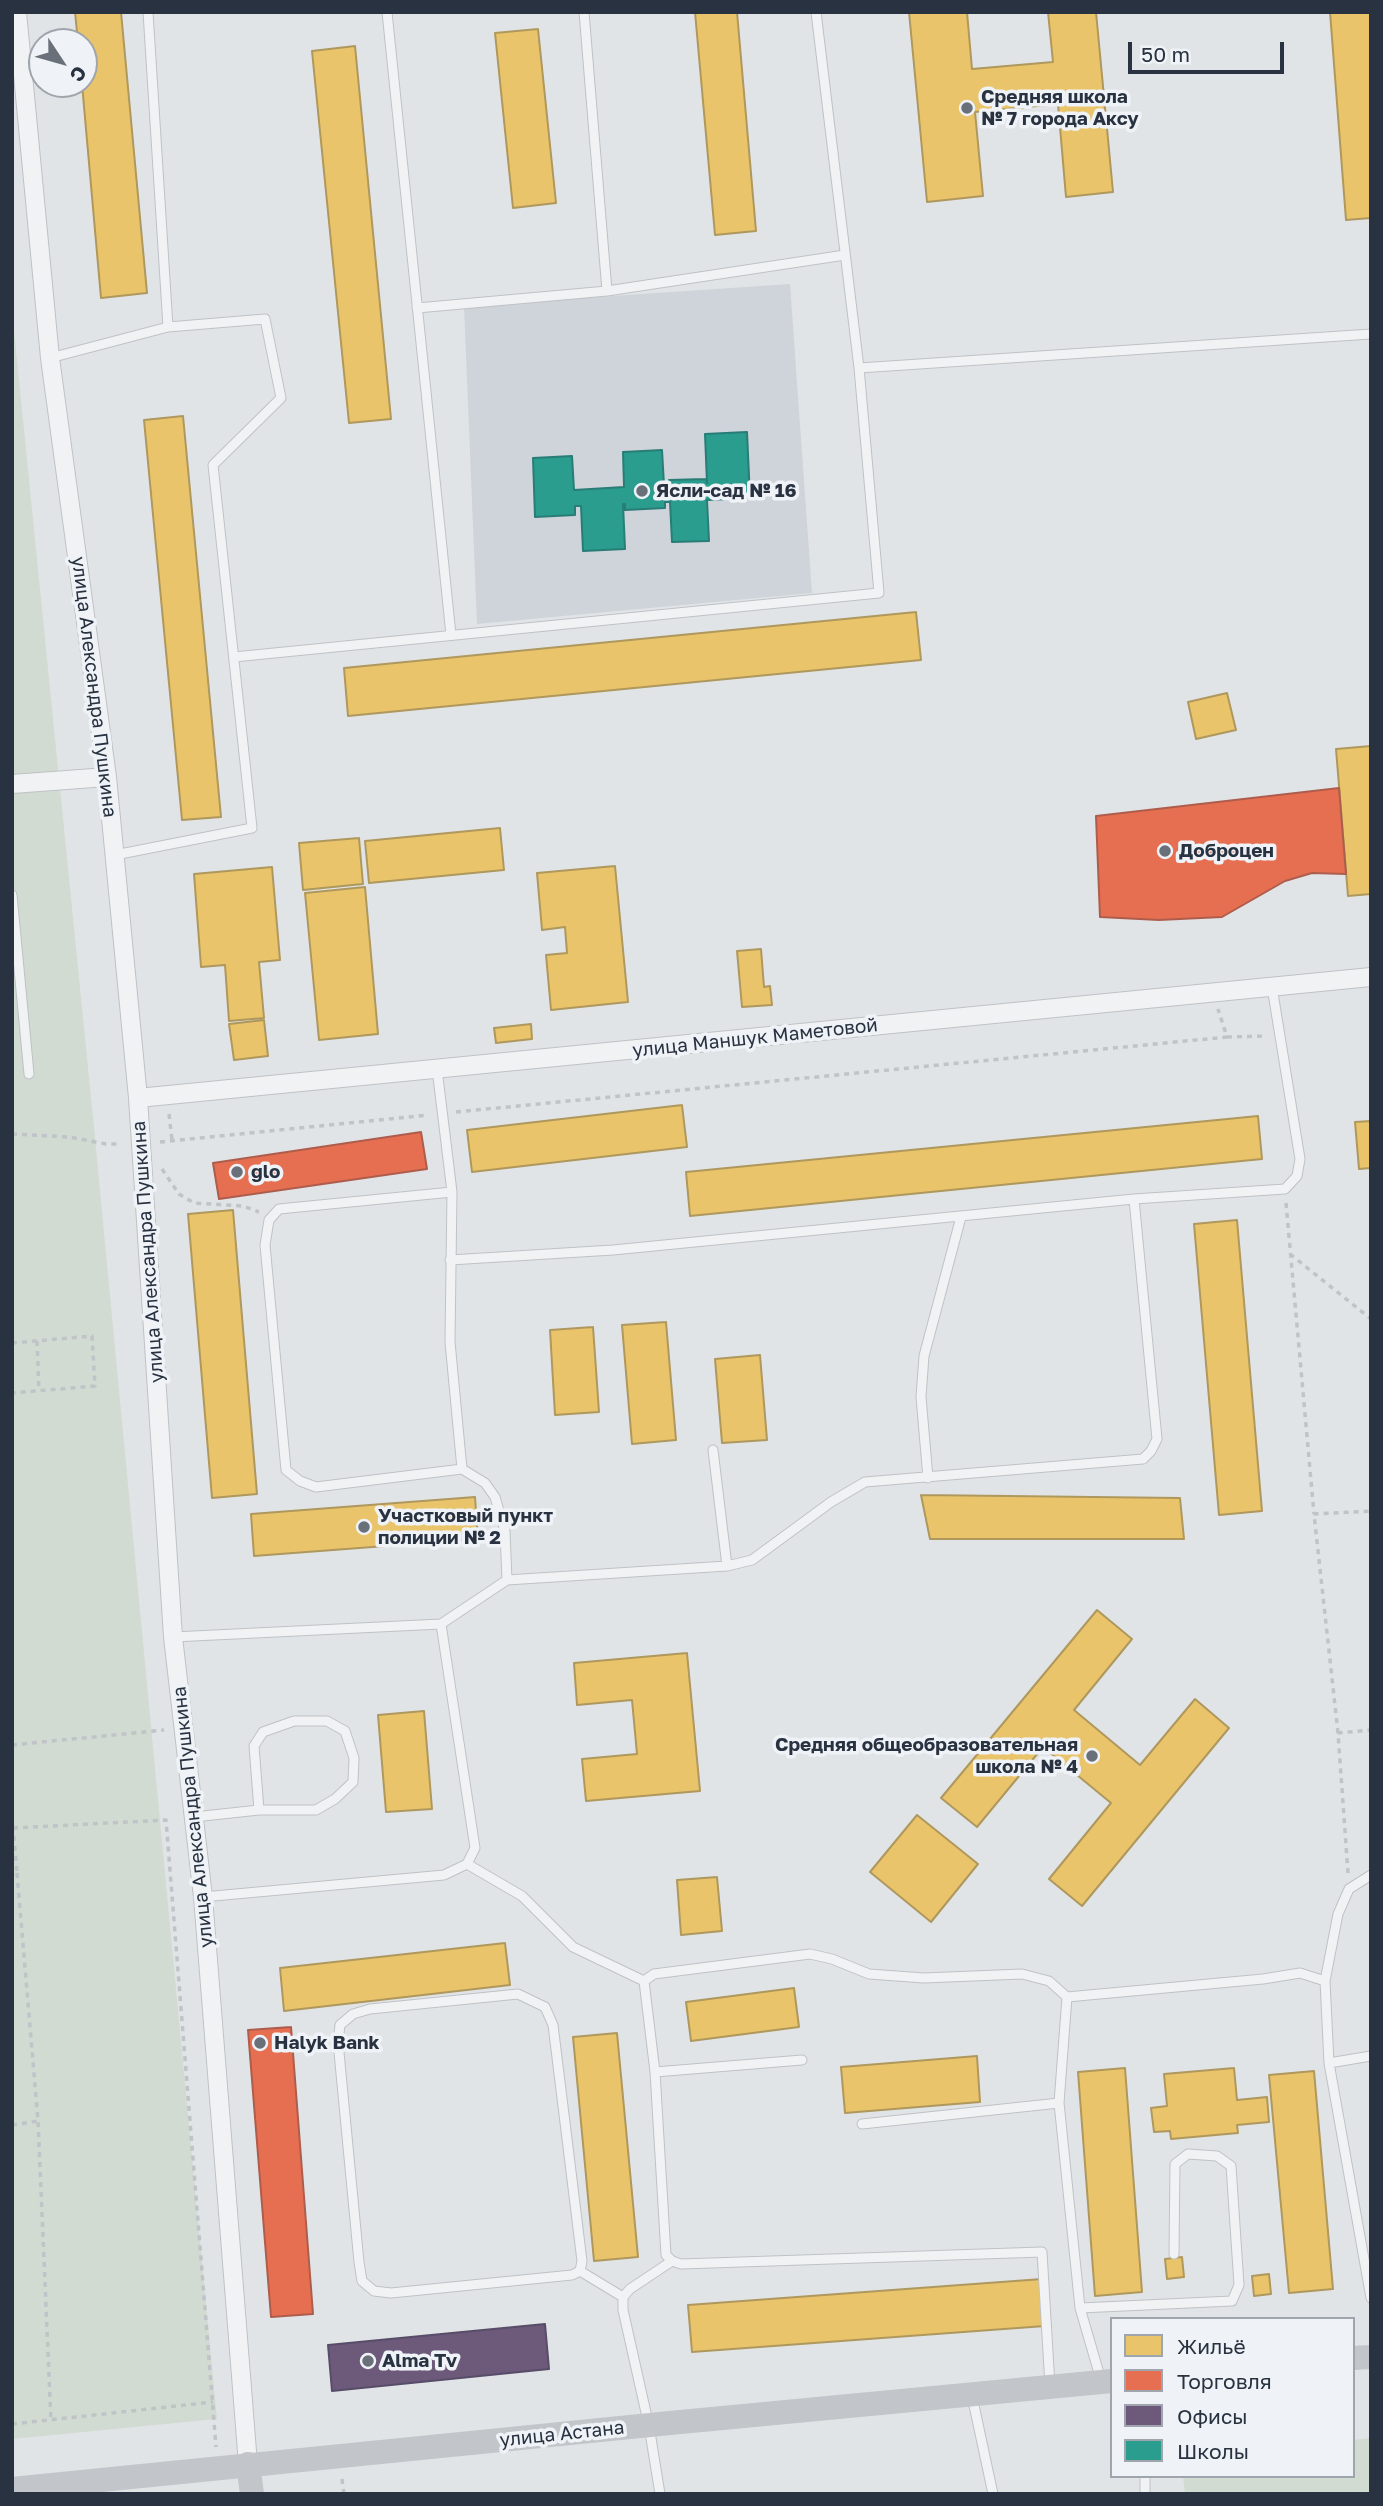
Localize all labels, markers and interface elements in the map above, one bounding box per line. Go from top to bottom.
north arrow [28,28,98,98]
scale bar [1131,28,1287,72]
text: 50 m [1141,41,1190,67]
text: С [66,62,92,87]
place label: Средняя школа № 7 города Аксу [981,86,1139,130]
marker: Средняя школа № 7 города Аксу [959,100,975,116]
place label: Ясли-сад № 16 [656,480,797,502]
marker: Ясли-сад № 16 [634,483,650,499]
street label: улица Александра Пушкина [67,555,121,819]
place label: Доброцен [1179,840,1274,862]
marker: Доброцен [1157,843,1173,859]
street label: улица Маншук Маметовой [631,1014,879,1062]
street label: улица Александра Пушкина [127,1120,169,1384]
place label: glo [251,1161,280,1183]
marker: glo [229,1164,245,1180]
place label: Участковый пункт полиции № 2 [378,1505,553,1549]
marker: Участковый пункт полиции № 2 [356,1519,372,1535]
street label: улица Александра Пушкина [168,1685,218,1949]
place label: Средняя общеобразовательная школа № 4 [775,1734,1078,1778]
marker: Средняя общеобразовательная школа № 4 [1084,1748,1100,1764]
place label: Halyk Bank [274,2032,380,2054]
marker: Halyk Bank [252,2035,268,2051]
legend [1110,2317,1355,2478]
text: Жильё [1177,2333,1246,2359]
place label: Alma Tv [382,2350,457,2372]
marker: Alma Tv [360,2353,376,2369]
text: Торговля [1177,2368,1272,2394]
text: Офисы [1177,2403,1248,2429]
street label: улица Астана [498,2416,626,2452]
text: Школы [1177,2438,1249,2464]

